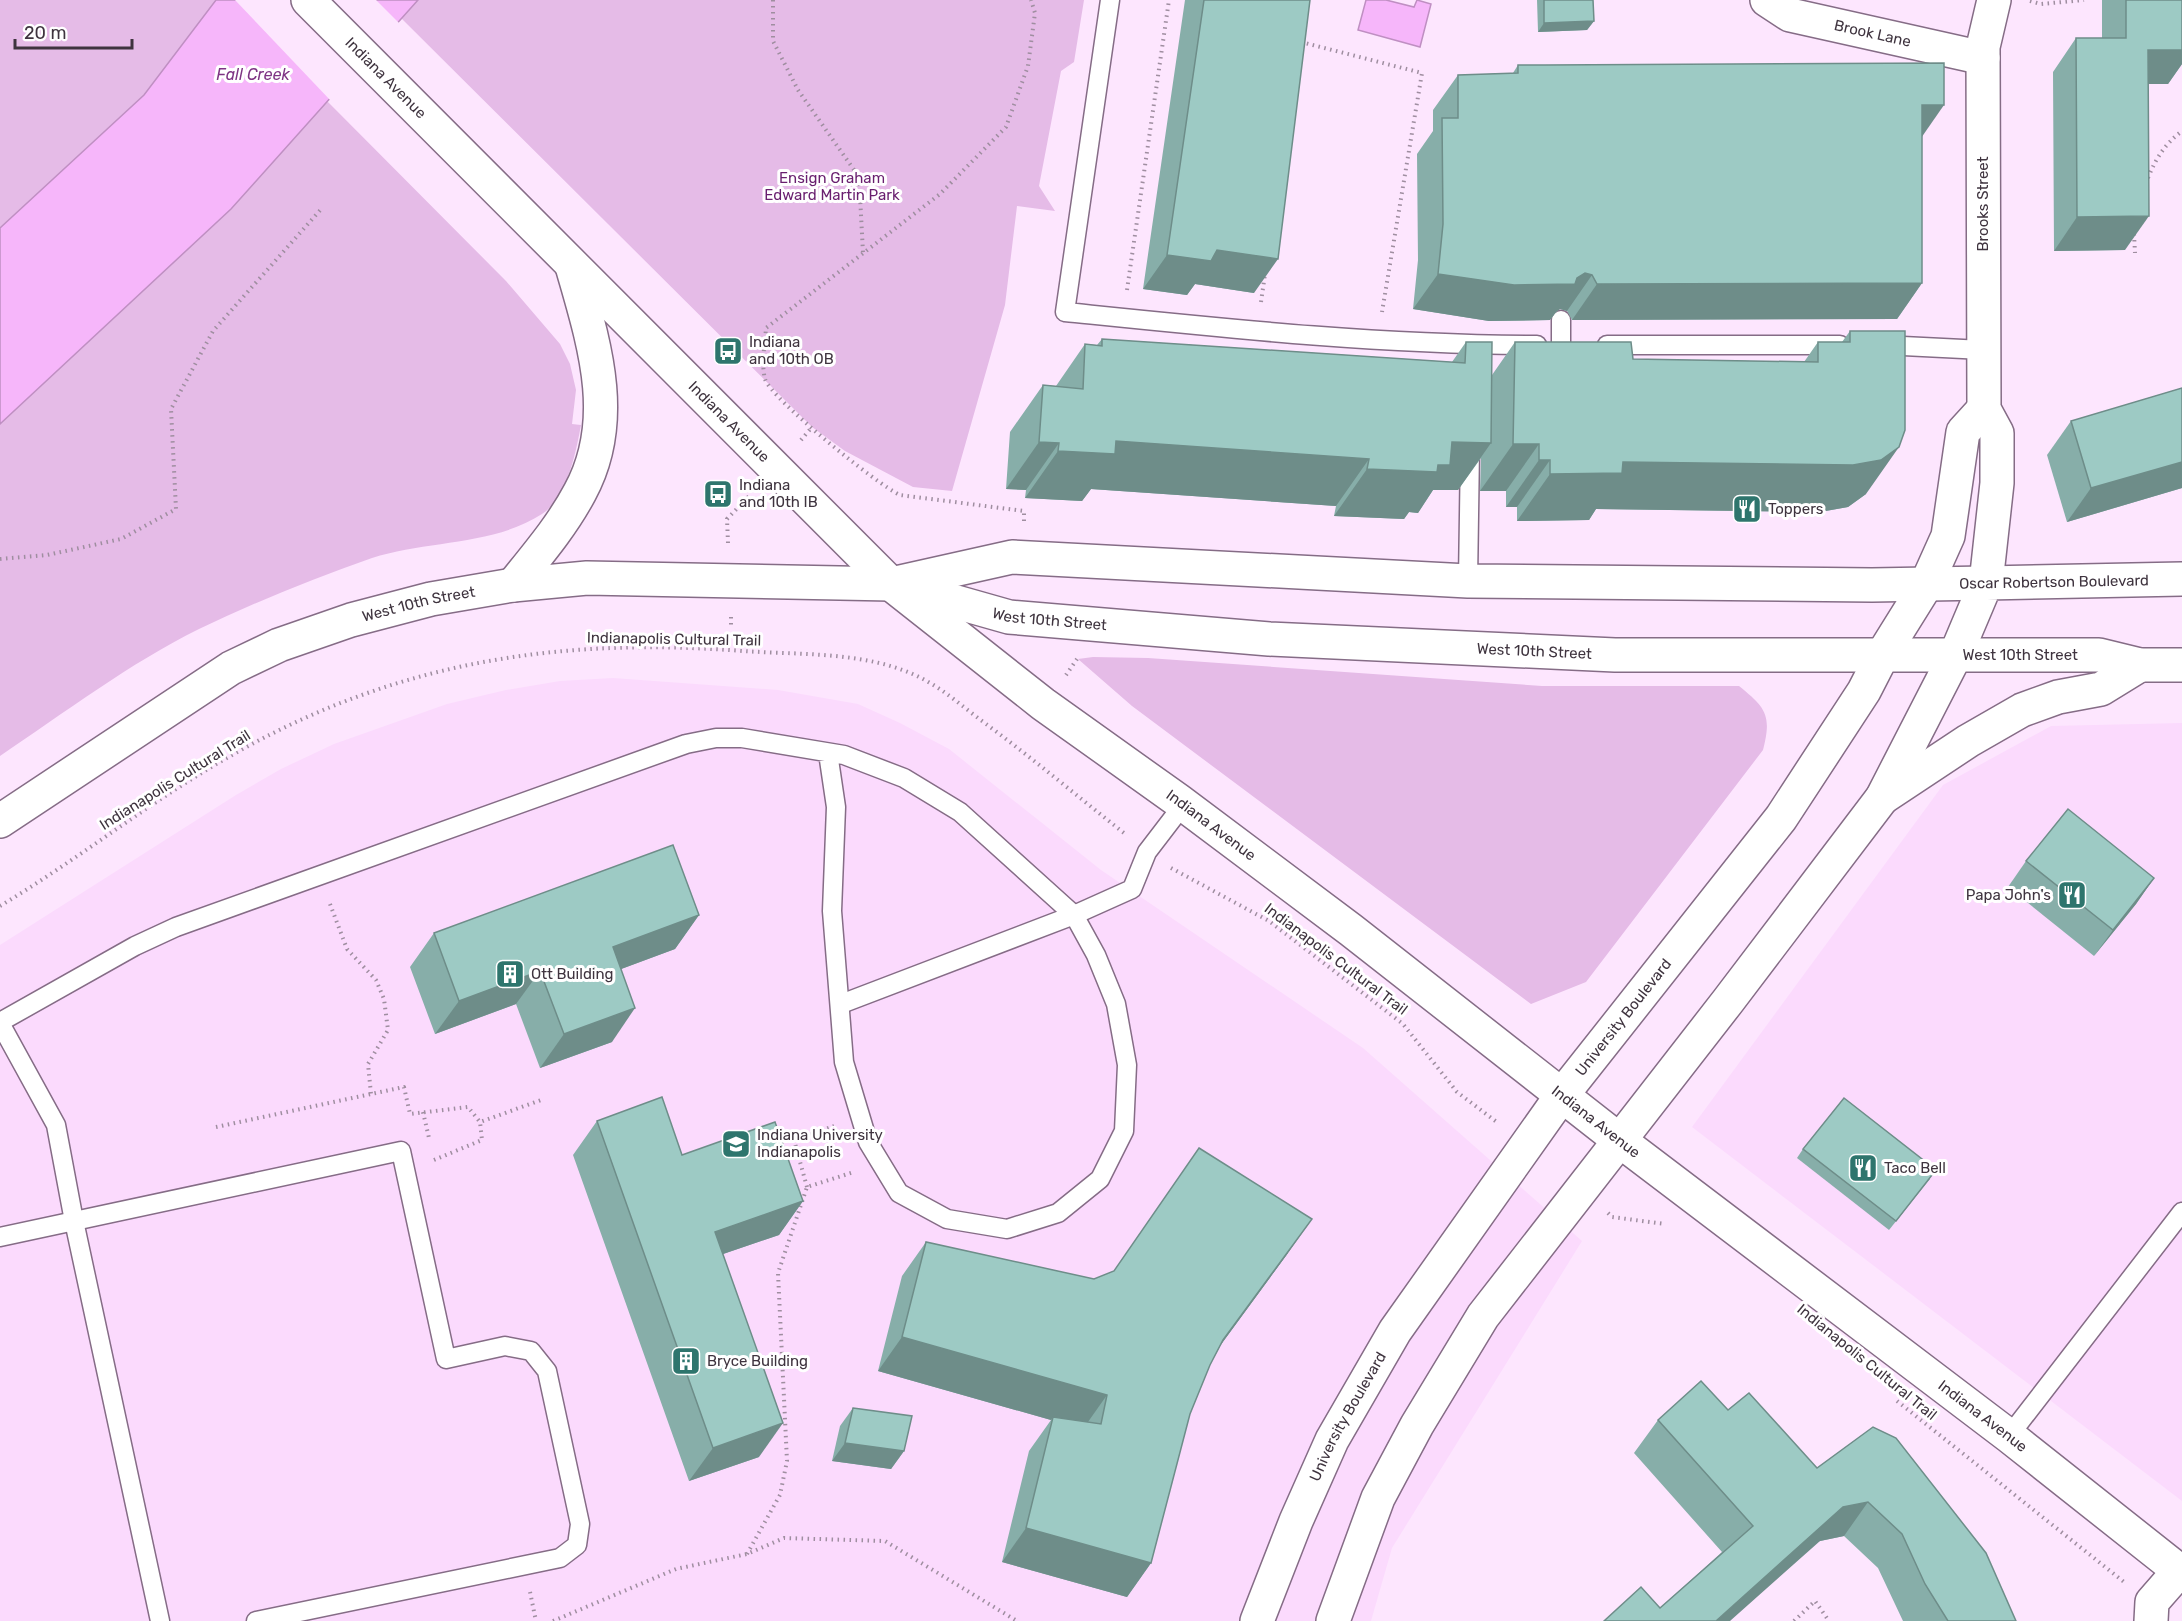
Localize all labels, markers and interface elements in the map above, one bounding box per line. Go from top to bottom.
scale bar [15,12,132,50]
street label: Brook Lane [1832,16,1913,51]
text: 20 m [24,22,66,44]
street label: Indiana Avenue [341,34,430,122]
water label: Fall Creek [216,65,290,84]
street label: Brooks Street [1974,156,1992,252]
park label: Ensign Graham Edward Martin Park [764,169,900,204]
place label: Indiana and 10th OB [749,333,834,368]
bus stop icon: Indiana and 10th OB [712,335,744,367]
street label: Indiana Avenue [685,377,773,466]
place label: Indiana and 10th IB [739,476,818,511]
bus stop icon: Indiana and 10th IB [702,478,734,510]
restaurant icon: Toppers [1731,493,1763,525]
place label: Toppers [1768,500,1824,518]
street label: Oscar Robertson Boulevard [1959,571,2149,593]
street label: West 10th Street [360,583,476,626]
street label: West 10th Street [990,604,1108,634]
street label: Indianapolis Cultural Trail [587,628,761,650]
street label: West 10th Street [1476,640,1593,663]
street label: West 10th Street [1963,646,2078,664]
street label: Indianapolis Cultural Trail [96,726,254,834]
street label: Indiana Avenue [1163,786,1259,864]
restaurant icon: Papa John's [2056,879,2088,911]
place label: Papa John's [1966,886,2051,904]
street label: Indianapolis Cultural Trail [1261,899,1411,1019]
street label: University Boulevard [1572,955,1675,1080]
building icon: Ott Building [494,958,526,990]
place label: Ott Building [531,965,614,983]
street label: Indiana Avenue [1548,1082,1644,1162]
place label: Indiana University Indianapolis [757,1126,883,1161]
school or university icon: Indiana University Indianapolis [720,1128,752,1160]
restaurant icon: Taco Bell [1847,1152,1879,1184]
place label: Taco Bell [1884,1159,1946,1177]
street label: Indianapolis Cultural Trail [1794,1300,1940,1424]
building icon: Bryce Building [670,1345,702,1377]
street label: University Boulevard [1306,1349,1390,1484]
place label: Bryce Building [707,1352,808,1370]
street label: Indiana Avenue [1935,1376,2031,1456]

